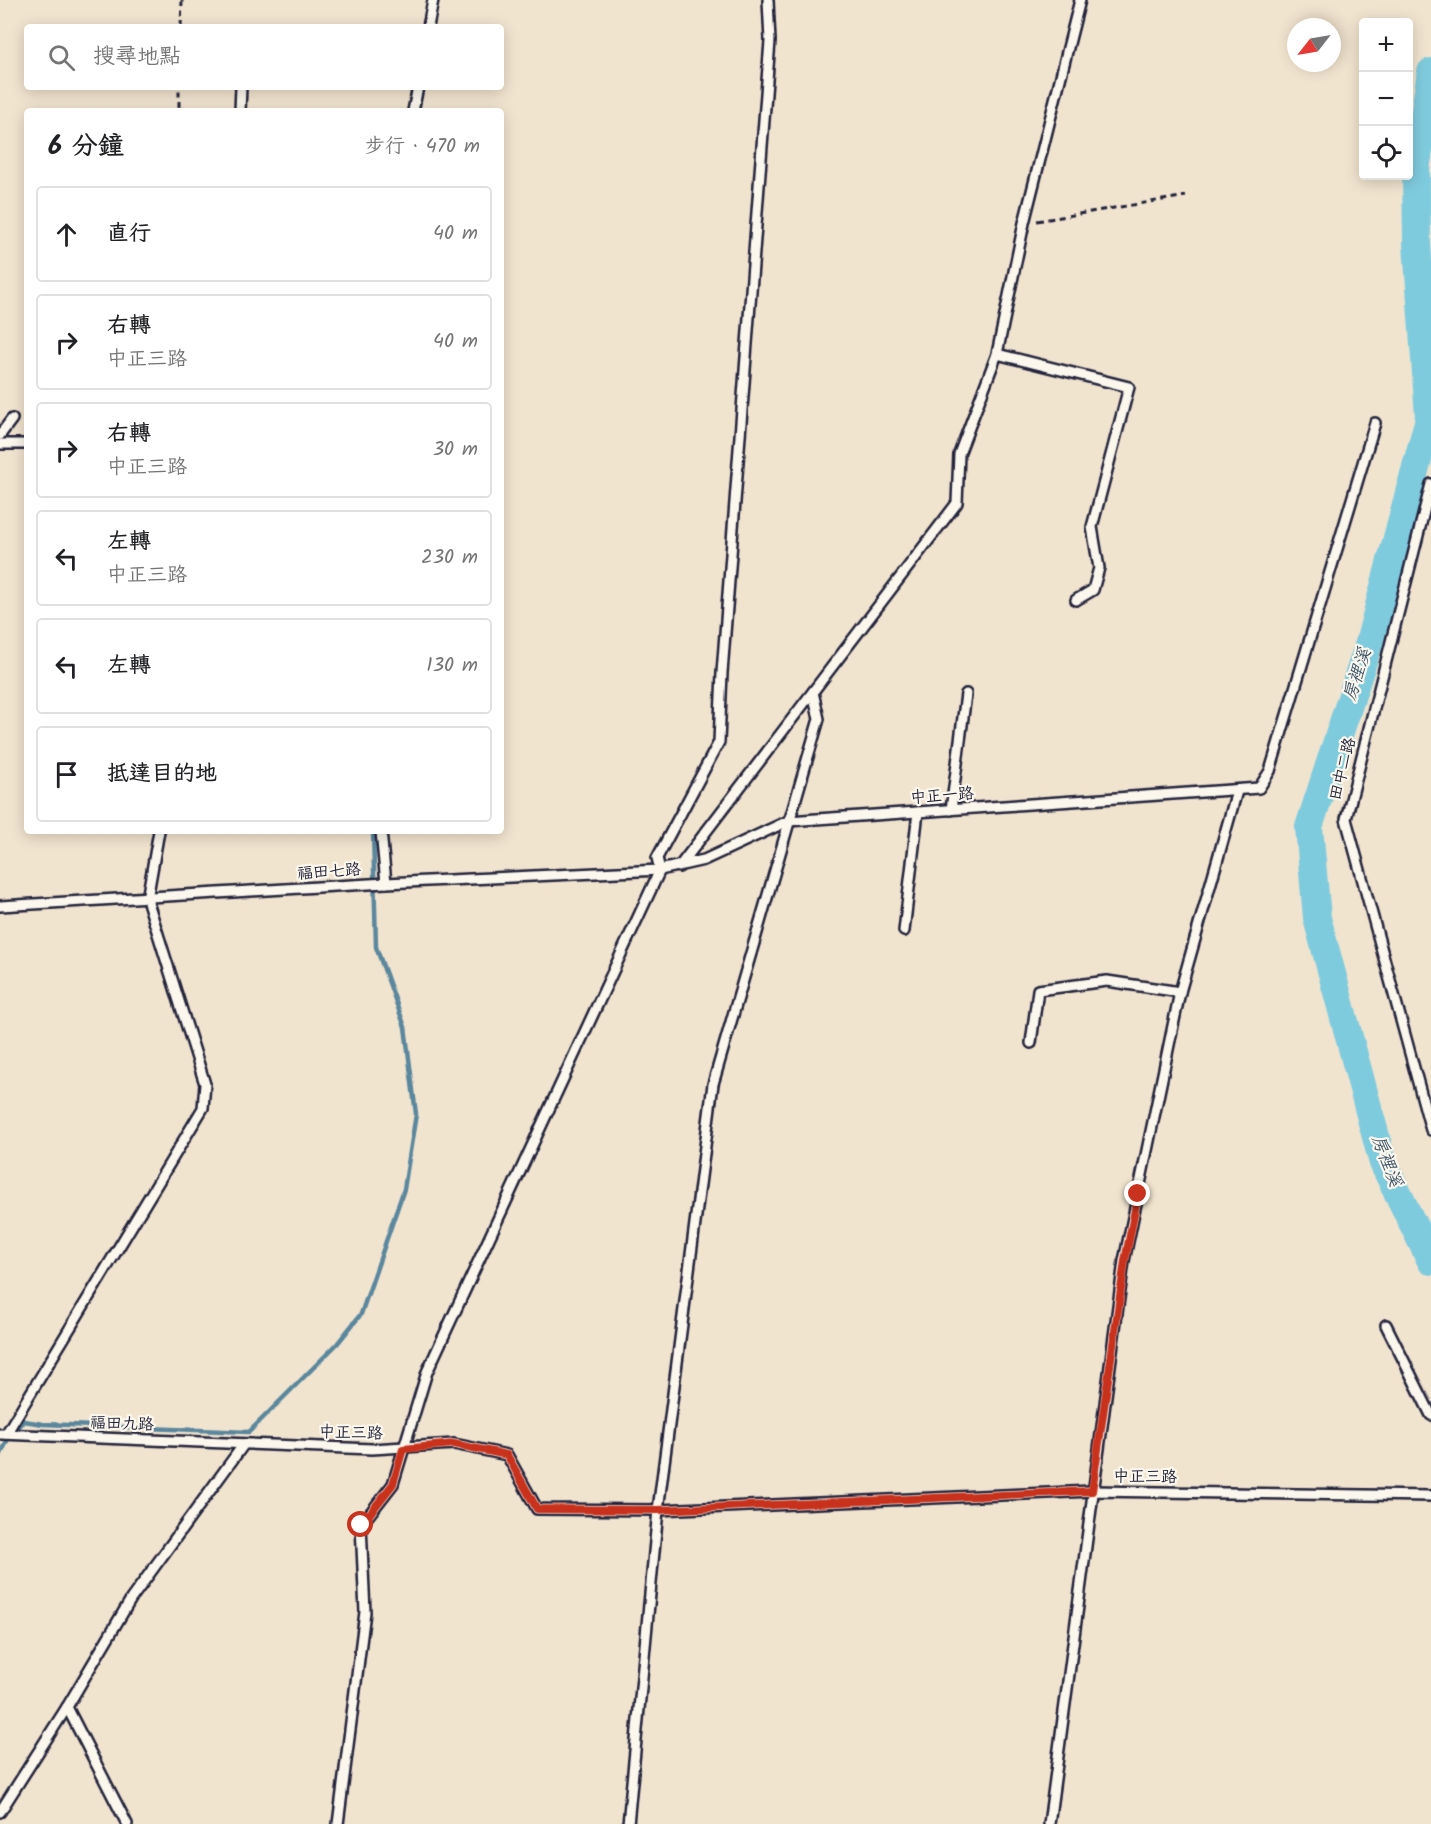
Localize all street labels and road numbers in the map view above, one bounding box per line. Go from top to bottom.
street label: 田中二路 [1323,735,1363,803]
street label: 中正一路 [909,781,975,811]
street label: 福田七路 [296,857,362,887]
street label: 福田九路 [90,1410,154,1438]
street label: 中正三路 [319,1419,383,1447]
street label: 中正三路 [1113,1464,1177,1490]

